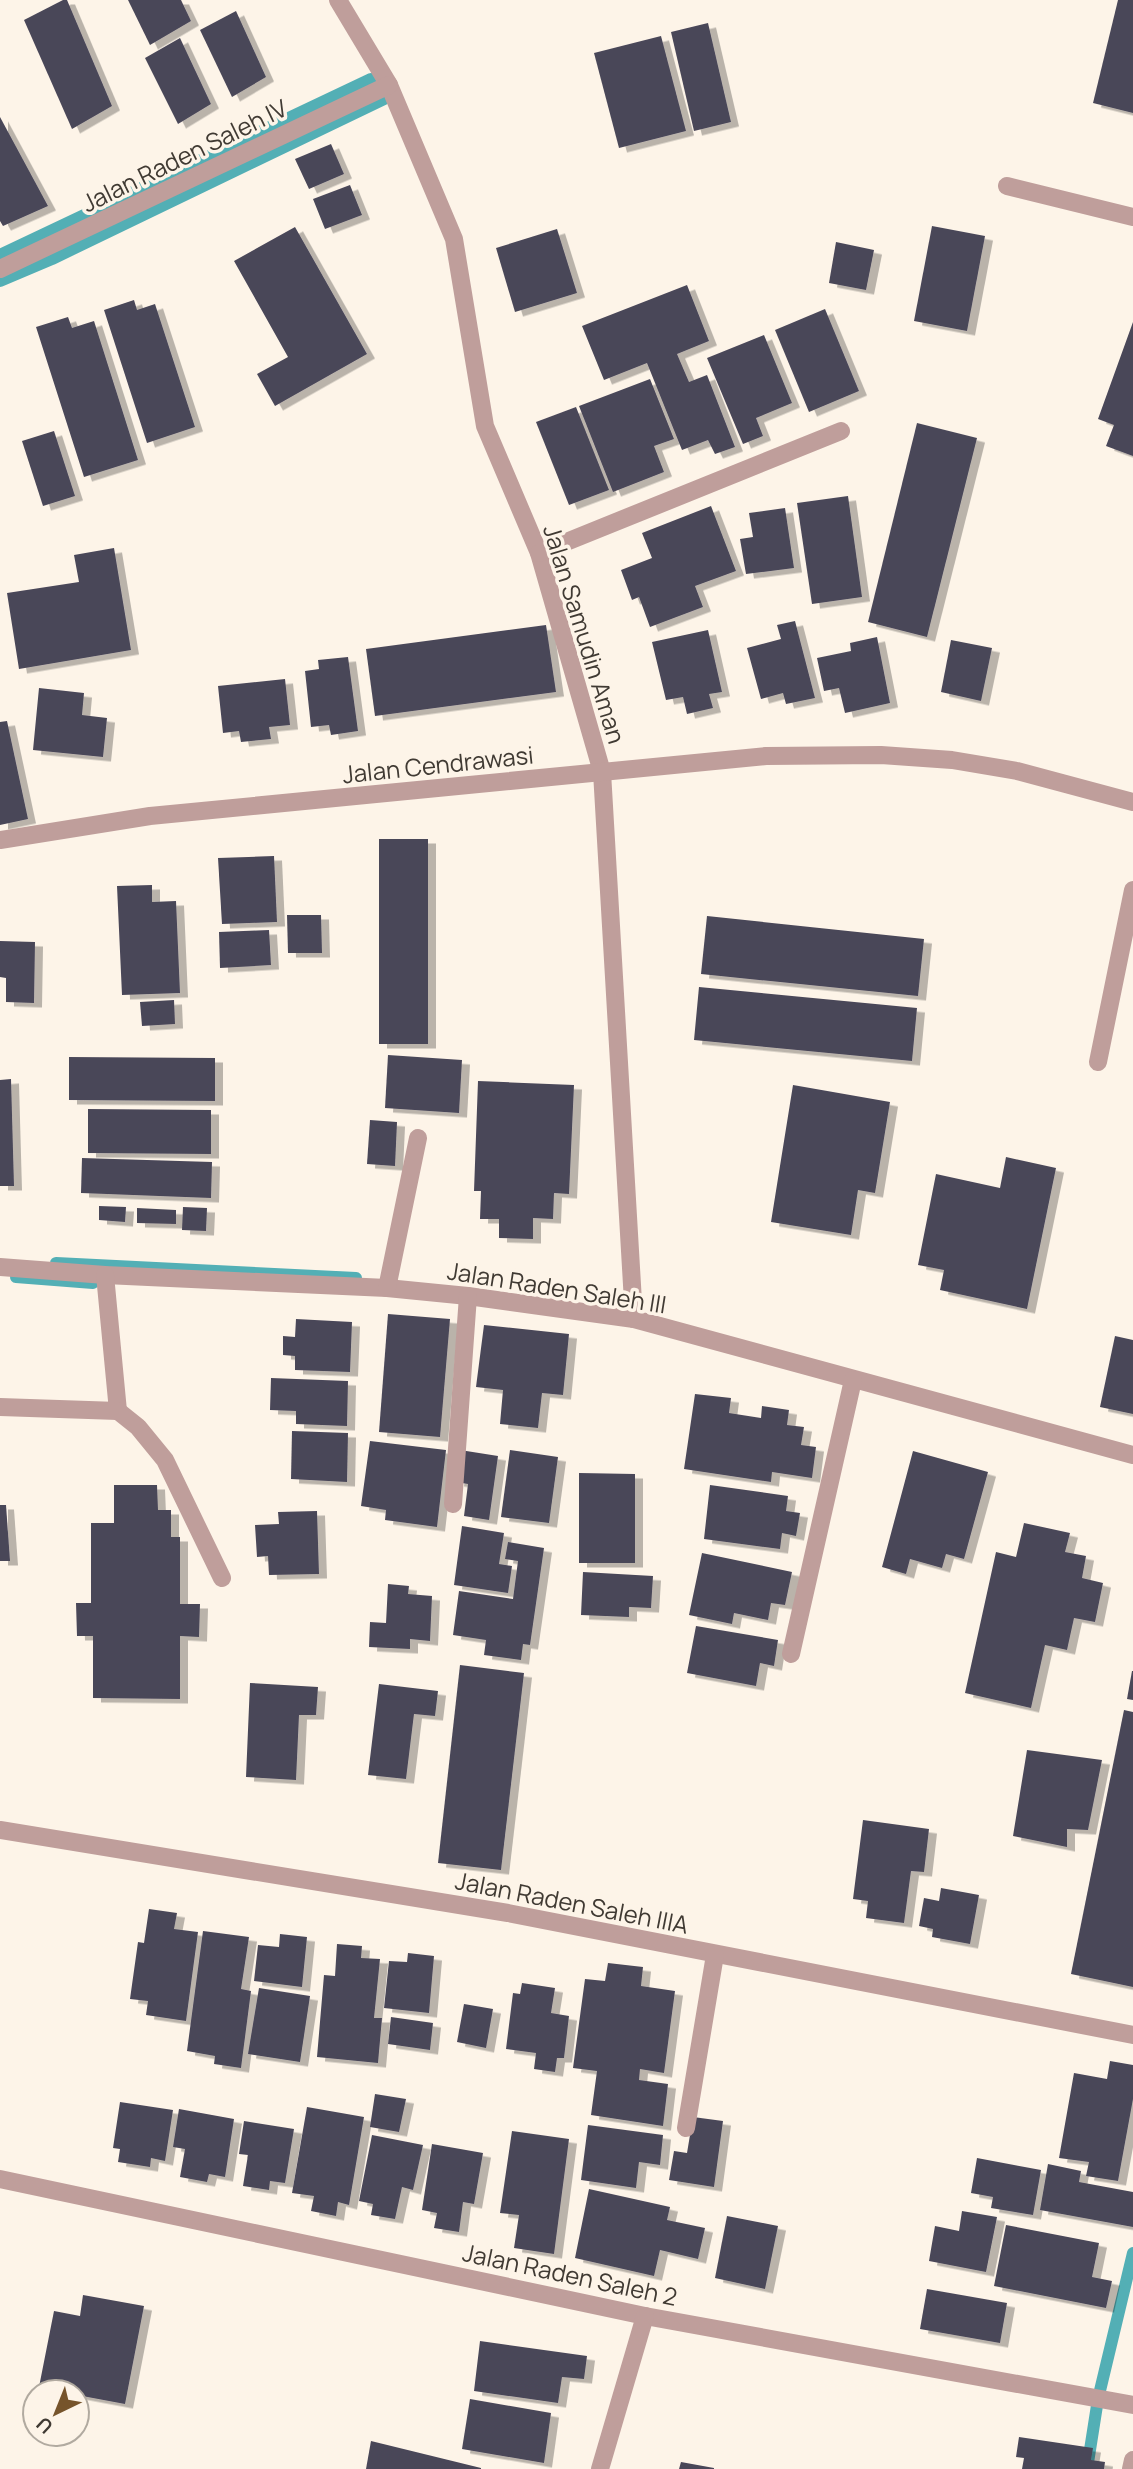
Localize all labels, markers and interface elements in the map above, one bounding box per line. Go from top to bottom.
street label: Jalan Raden Saleh IV [76,91,293,219]
street label: Jalan Samudin Aman [536,521,634,747]
street label: Jalan Cendrawasi [341,738,535,790]
street label: Jalan Raden Saleh III [445,1253,669,1321]
street label: Jalan Raden Saleh IIIA [453,1863,691,1941]
street label: Jalan Raden Saleh 2 [460,2235,680,2313]
north arrow [21,2378,91,2448]
text: U [31,2411,58,2440]

